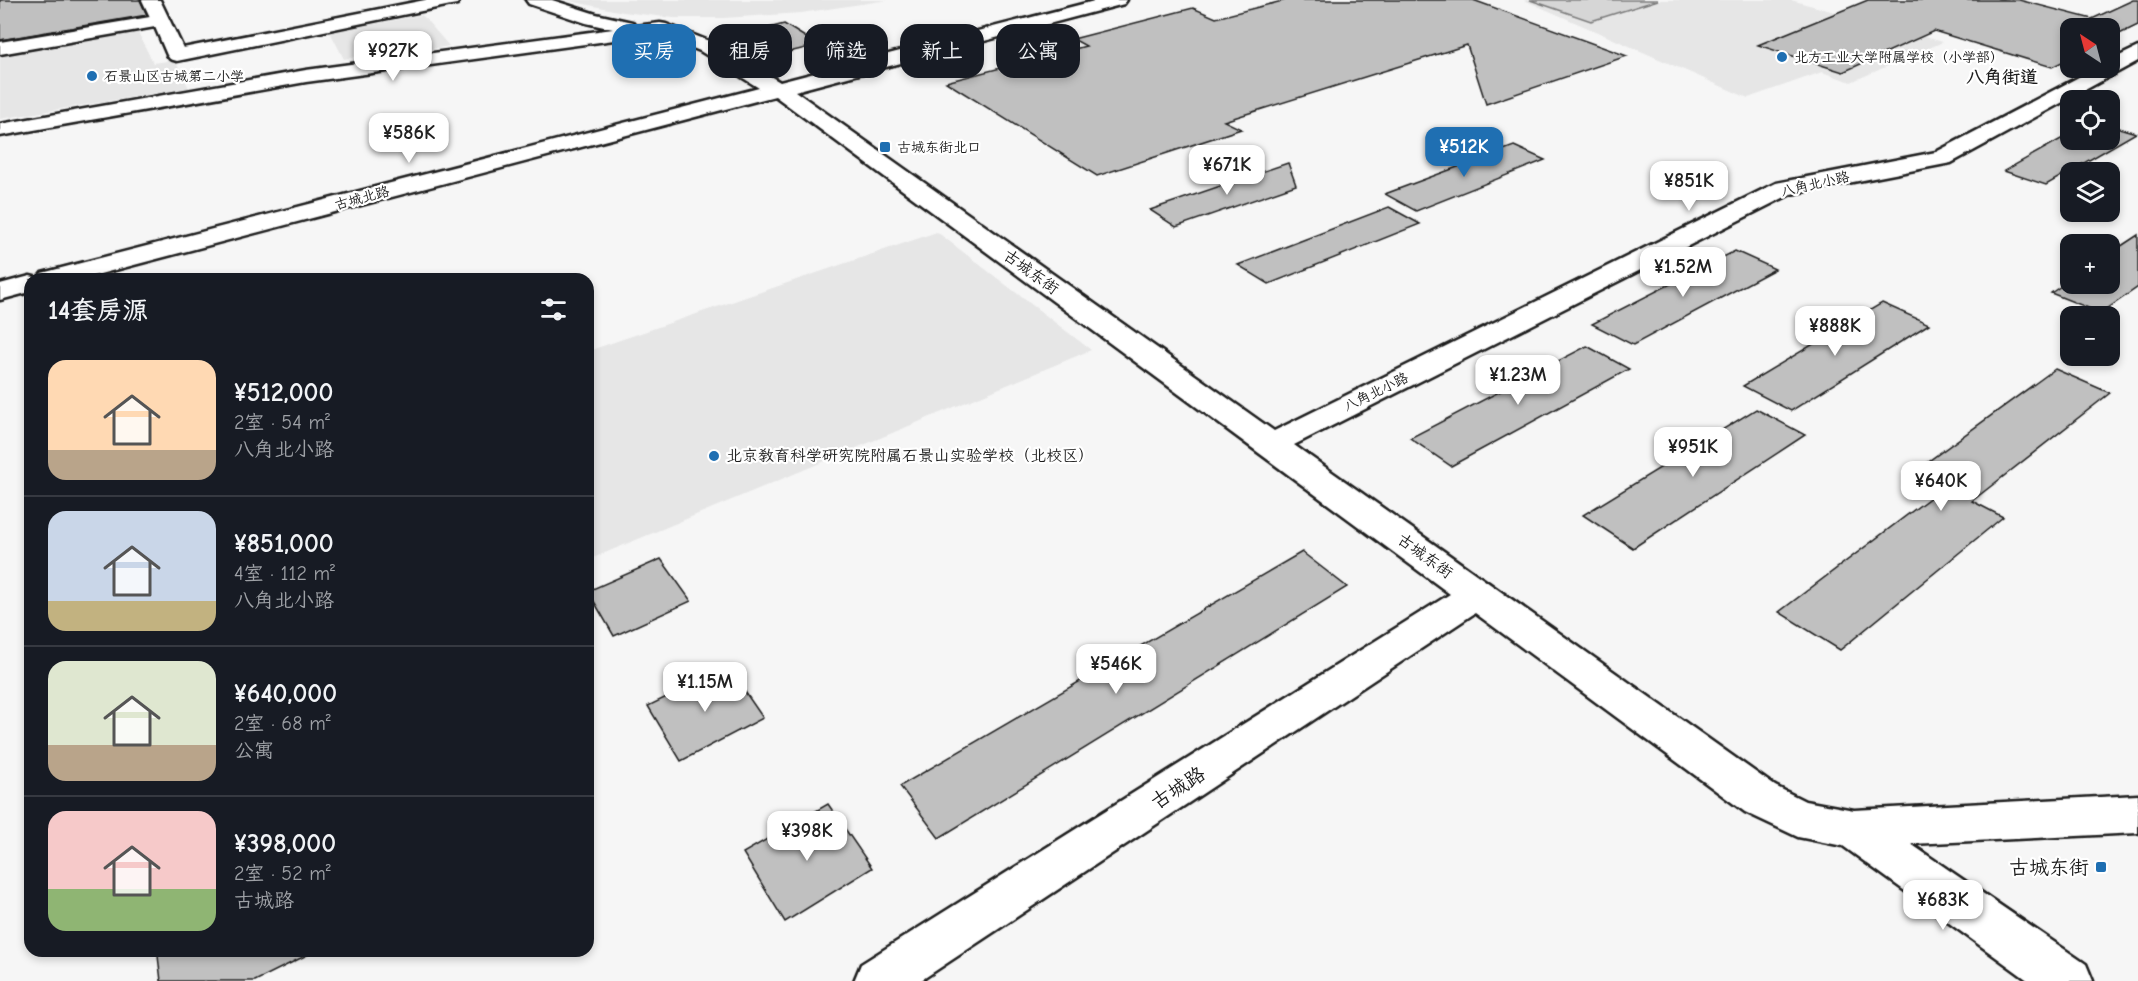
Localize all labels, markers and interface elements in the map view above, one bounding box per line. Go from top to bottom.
north arrow [2060,18,2120,78]
map controls [2060,18,2120,366]
chip: 买房 [612,24,696,78]
chip: 租房 [708,24,792,78]
chip: 筛选 [804,24,888,78]
chip: 新上 [900,24,984,78]
chip: 公寓 [996,24,1080,78]
pin: ¥927K [351,31,435,82]
text: ¥927K [368,39,418,62]
place label: 北方工业大学附属学校（小学部） [1794,49,2004,66]
marker: 北方工业大学附属学校（小学部） [1775,50,1789,64]
district label: 八角街道 [1966,67,2038,88]
place label: 石景山区古城第二小学 [104,68,244,85]
marker: 石景山区古城第二小学 [85,69,99,83]
button: locate [2060,90,2120,150]
pin: ¥586K [367,113,451,164]
text: ¥586K [383,121,435,144]
pin: ¥512K [1422,127,1506,178]
text: ¥512K [1439,135,1489,158]
place label: 古城东街北口 [897,139,981,156]
marker: 古城东街北口 [878,140,892,154]
pin: ¥671K [1185,145,1269,196]
text: ¥671K [1203,153,1251,176]
pin: ¥851K [1647,161,1731,212]
button: layers [2060,162,2120,222]
street label: 八角北小路 [1779,168,1851,200]
text: ¥851K [1664,169,1714,192]
street label: 古城北路 [333,183,391,213]
button: + [2060,234,2120,294]
street label: 古城东街 [1000,246,1062,298]
pin: ¥1.52M [1634,247,1732,298]
text: ¥1.52M [1654,255,1712,278]
icon: filters [537,293,570,326]
text: 14套房源 [48,296,148,326]
pin: ¥888K [1793,306,1877,357]
button: − [2060,306,2120,366]
text: ¥888K [1809,314,1861,337]
pin: ¥1.23M [1469,355,1567,406]
text: ¥1.23M [1489,363,1547,386]
street label: 八角北小路 [1341,369,1411,415]
text: ¥512,000 [234,378,333,408]
icon: home [96,384,168,456]
text: 2室 · 54 m² [234,411,330,434]
pin: ¥951K [1651,427,1735,478]
text: ¥951K [1668,435,1718,458]
text: 八角北小路 [234,438,334,461]
place label: 北京教育科学研究院附属石景山实验学校（北校区） [726,447,1094,465]
marker: 北京教育科学研究院附属石景山实验学校（北校区） [707,449,721,463]
pin: ¥640K [1899,461,1983,512]
text: ¥640K [1915,469,1967,492]
text: ¥851,000 [234,529,334,559]
street label: 古城东街 [1394,530,1456,582]
icon: home [96,535,168,607]
text: 4室 · 112 m² [234,562,335,585]
text: 八角北小路 [234,589,334,612]
pin: ¥546K [1074,644,1158,695]
text: ¥546K [1090,652,1142,675]
pin: ¥1.15M [656,662,754,713]
text: ¥1.15M [677,670,733,693]
text: ¥640,000 [234,679,337,709]
icon: home [96,685,168,757]
text: 2室 · 68 m² [234,712,331,735]
text: 公寓 [234,739,274,762]
street label: 古城路 [1147,761,1210,814]
pin: ¥398K [765,811,849,862]
text: ¥398K [781,819,833,842]
text: ¥398,000 [234,829,336,859]
icon: home [96,835,168,907]
place label: 古城东街 [2009,856,2089,879]
marker: 古城东街 [2094,860,2108,874]
text: 2室 · 52 m² [234,862,331,885]
pin: ¥683K [1901,880,1985,931]
text: ¥683K [1917,888,1969,911]
text: 古城路 [234,889,294,912]

